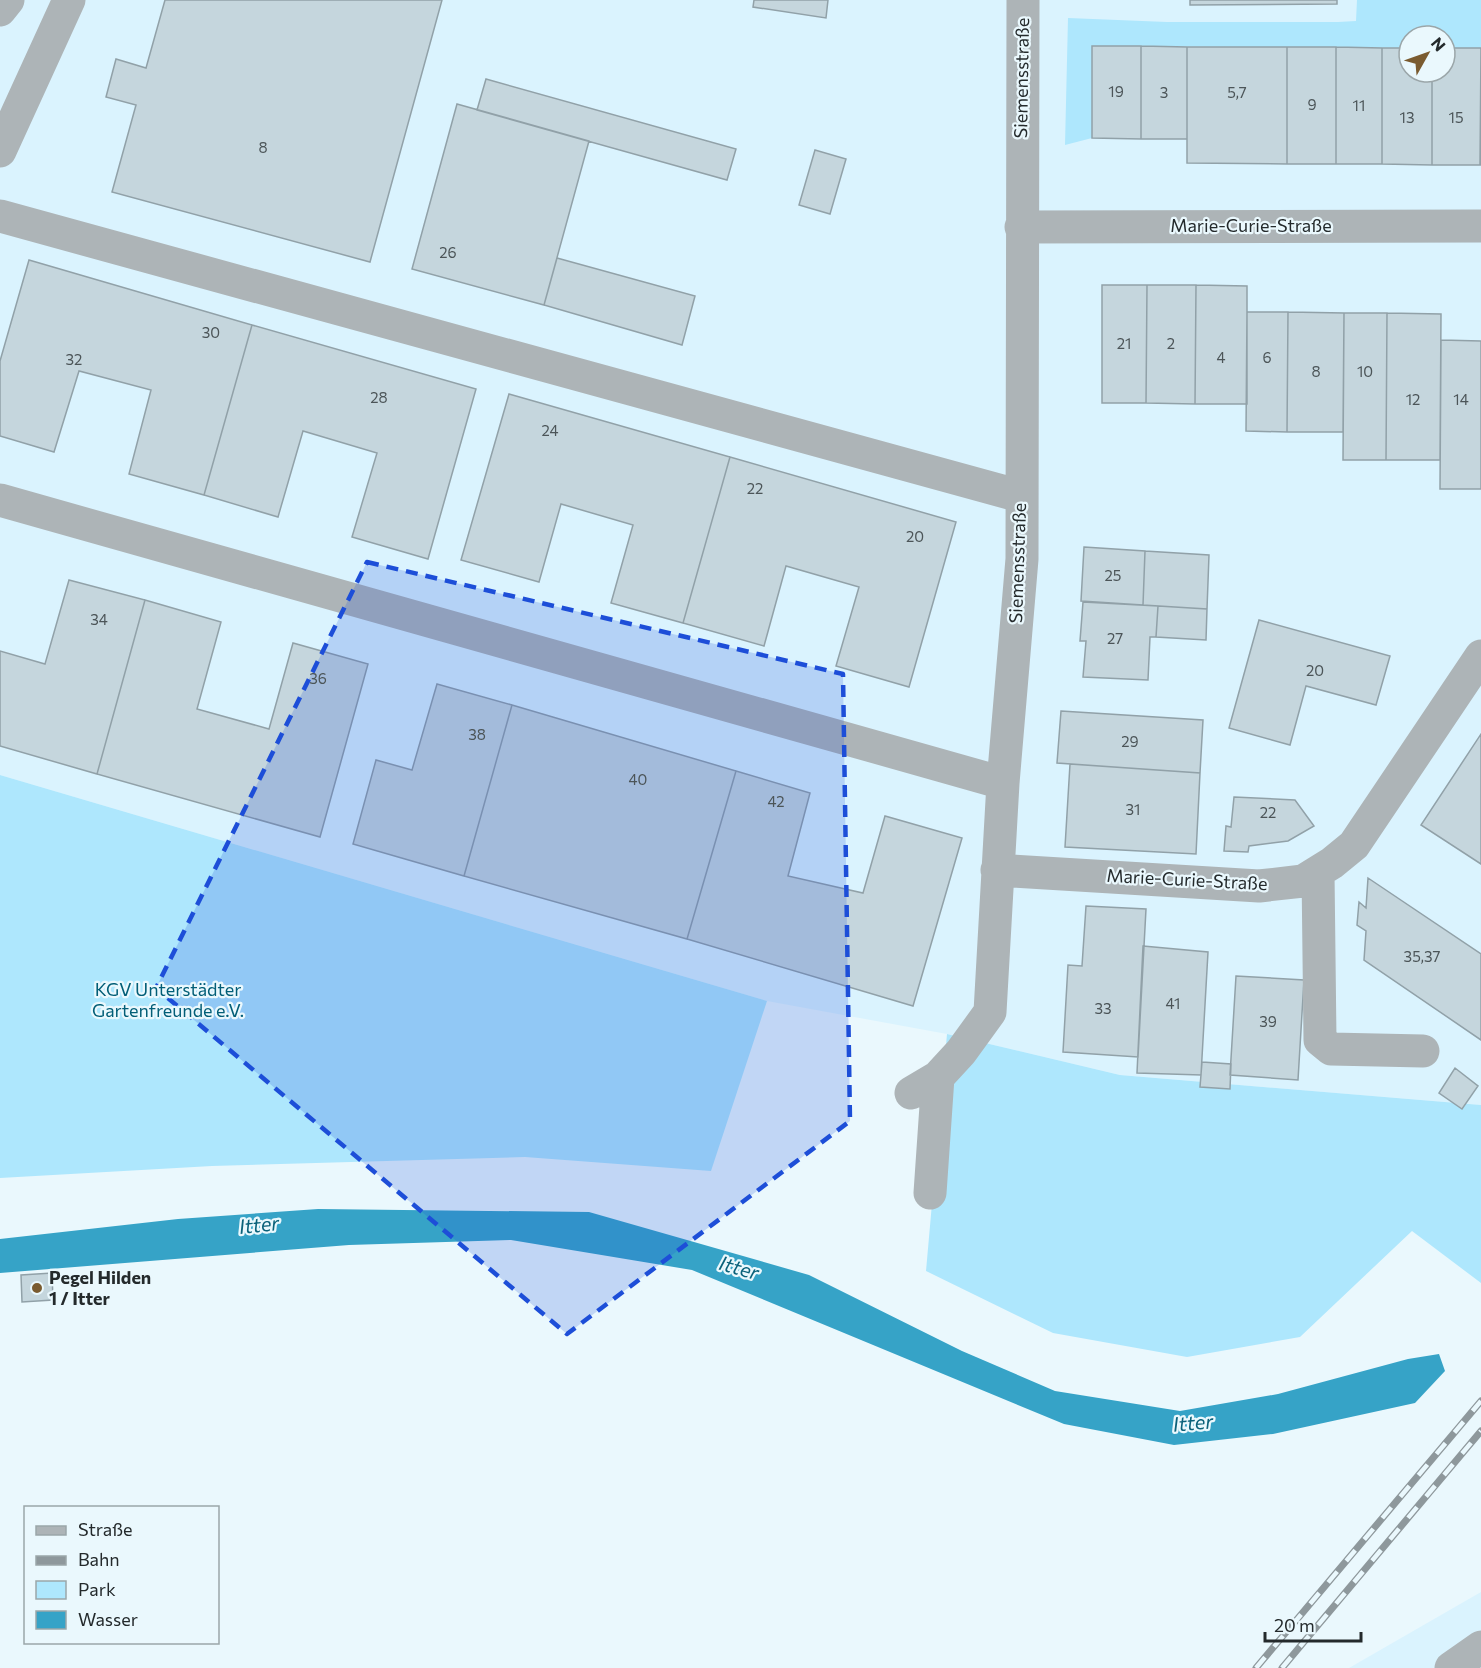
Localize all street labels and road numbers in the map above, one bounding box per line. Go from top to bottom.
street label: Siemensstraße [1009,17,1033,139]
street label: Marie-Curie-Straße [1170,214,1332,236]
street label: Siemensstraße [1004,502,1030,624]
street label: Marie-Curie-Straße [1106,864,1268,894]

